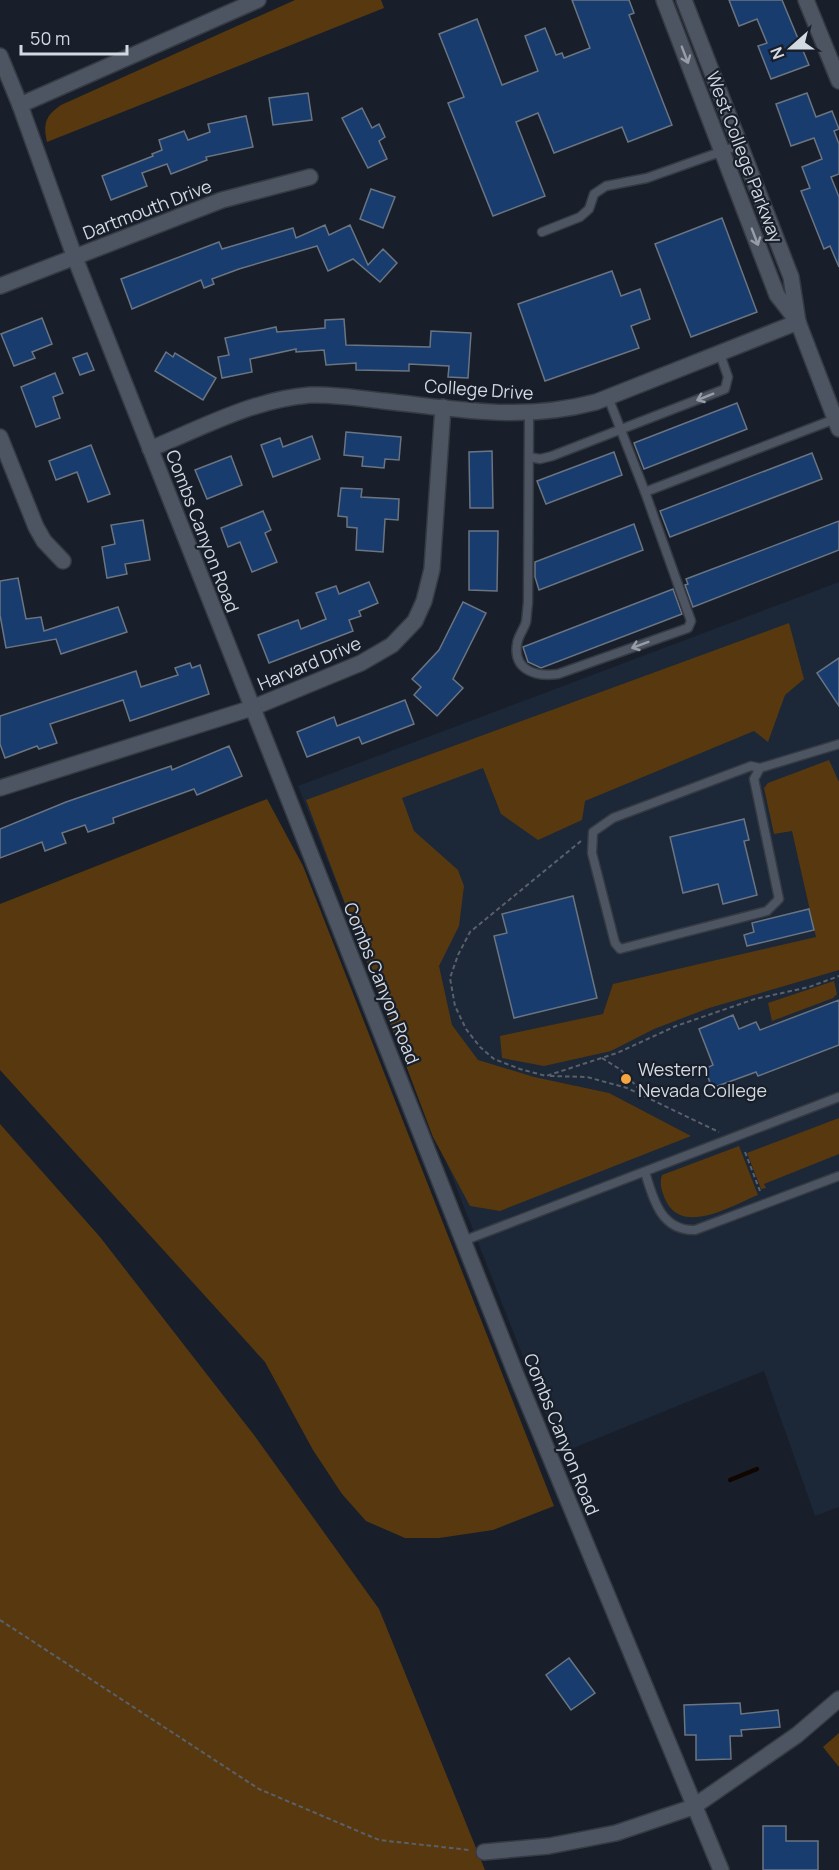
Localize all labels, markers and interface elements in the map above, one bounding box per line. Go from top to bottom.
scale bar [21,18,128,56]
north arrow [761,18,821,78]
text: 50 m [30,26,70,50]
text: N [765,44,789,63]
one-way arrow [680,45,691,63]
street label: West College Parkway [701,68,789,247]
street label: Dartmouth Drive [79,173,215,245]
one-way arrow [750,227,761,245]
street label: College Drive [424,373,534,405]
one-way arrow [696,392,715,403]
street label: Combs Canyon Road [161,446,245,616]
street label: Harvard Drive [254,630,364,696]
one-way arrow [631,641,650,652]
street label: Combs Canyon Road [339,899,425,1067]
place label: Western Nevada College [638,1057,767,1102]
marker: Western Nevada College [619,1072,633,1086]
street label: Combs Canyon Road [519,1350,605,1518]

